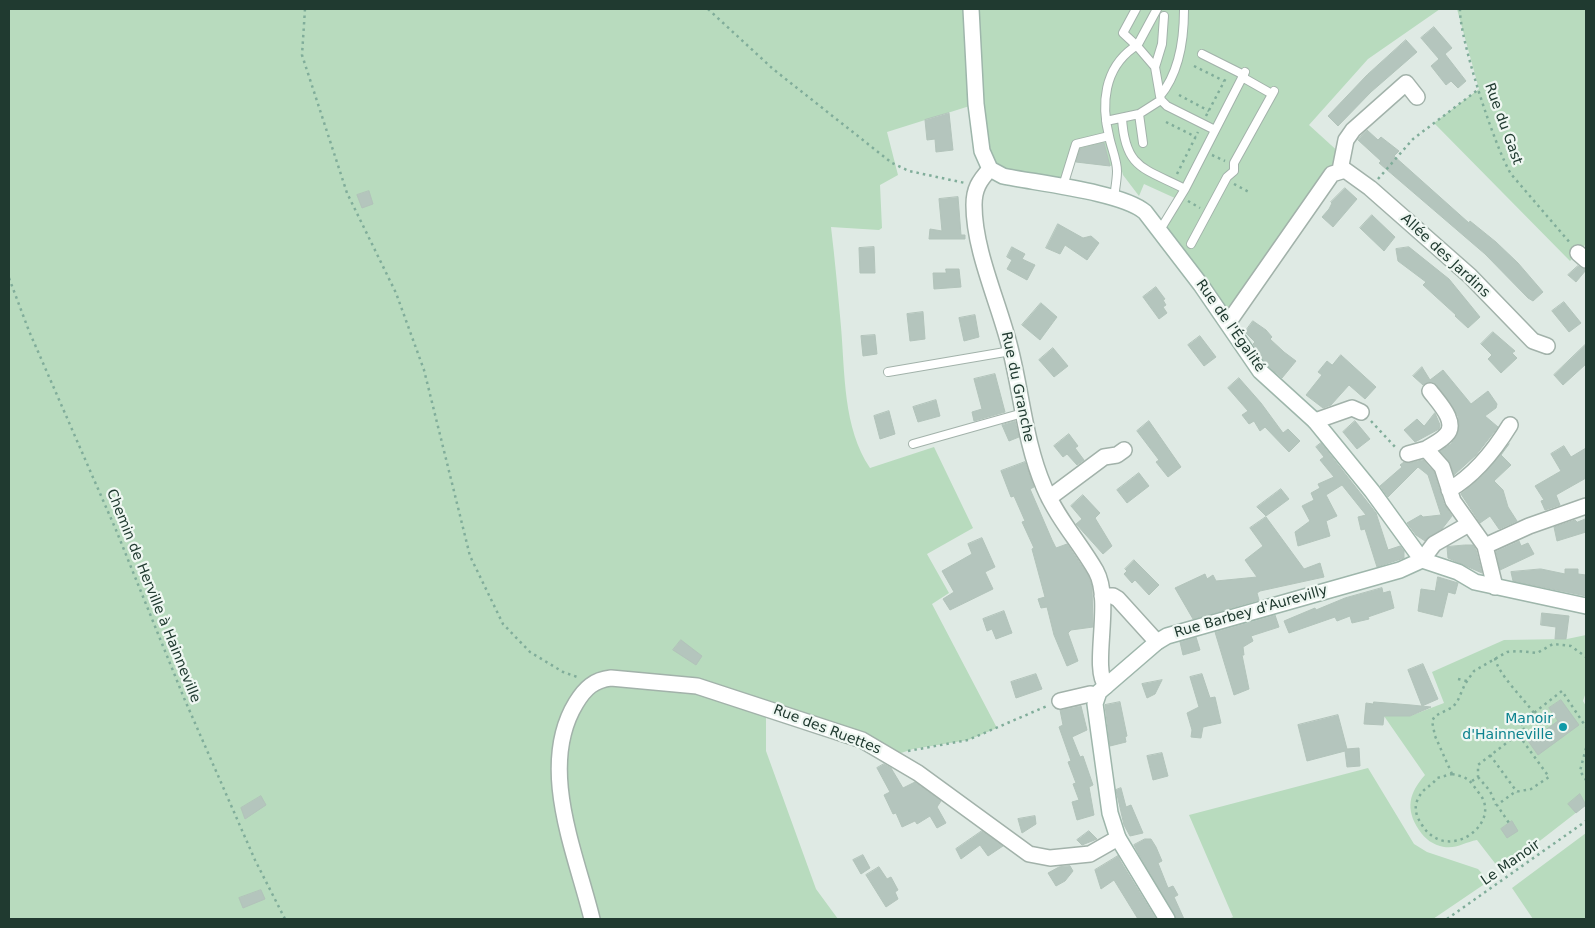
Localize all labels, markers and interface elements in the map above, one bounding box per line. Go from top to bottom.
street label: Rue du Gast [1480,81,1526,167]
street label: Allée des Jardins [1397,210,1493,302]
street label: Rue de l'Égalité [1192,277,1268,375]
street label: Rue du Granche [997,330,1037,444]
street label: Chemin de Herville à Hainneville [102,487,204,705]
street label: Rue Barbey d'Aurevilly [1172,582,1330,642]
street label: Rue des Ruettes [771,702,883,758]
place label: Manoir d'Hainneville [1462,711,1553,744]
marker: Manoir d'Hainneville [1557,721,1569,733]
street label: Le Manoir [1478,837,1544,889]

